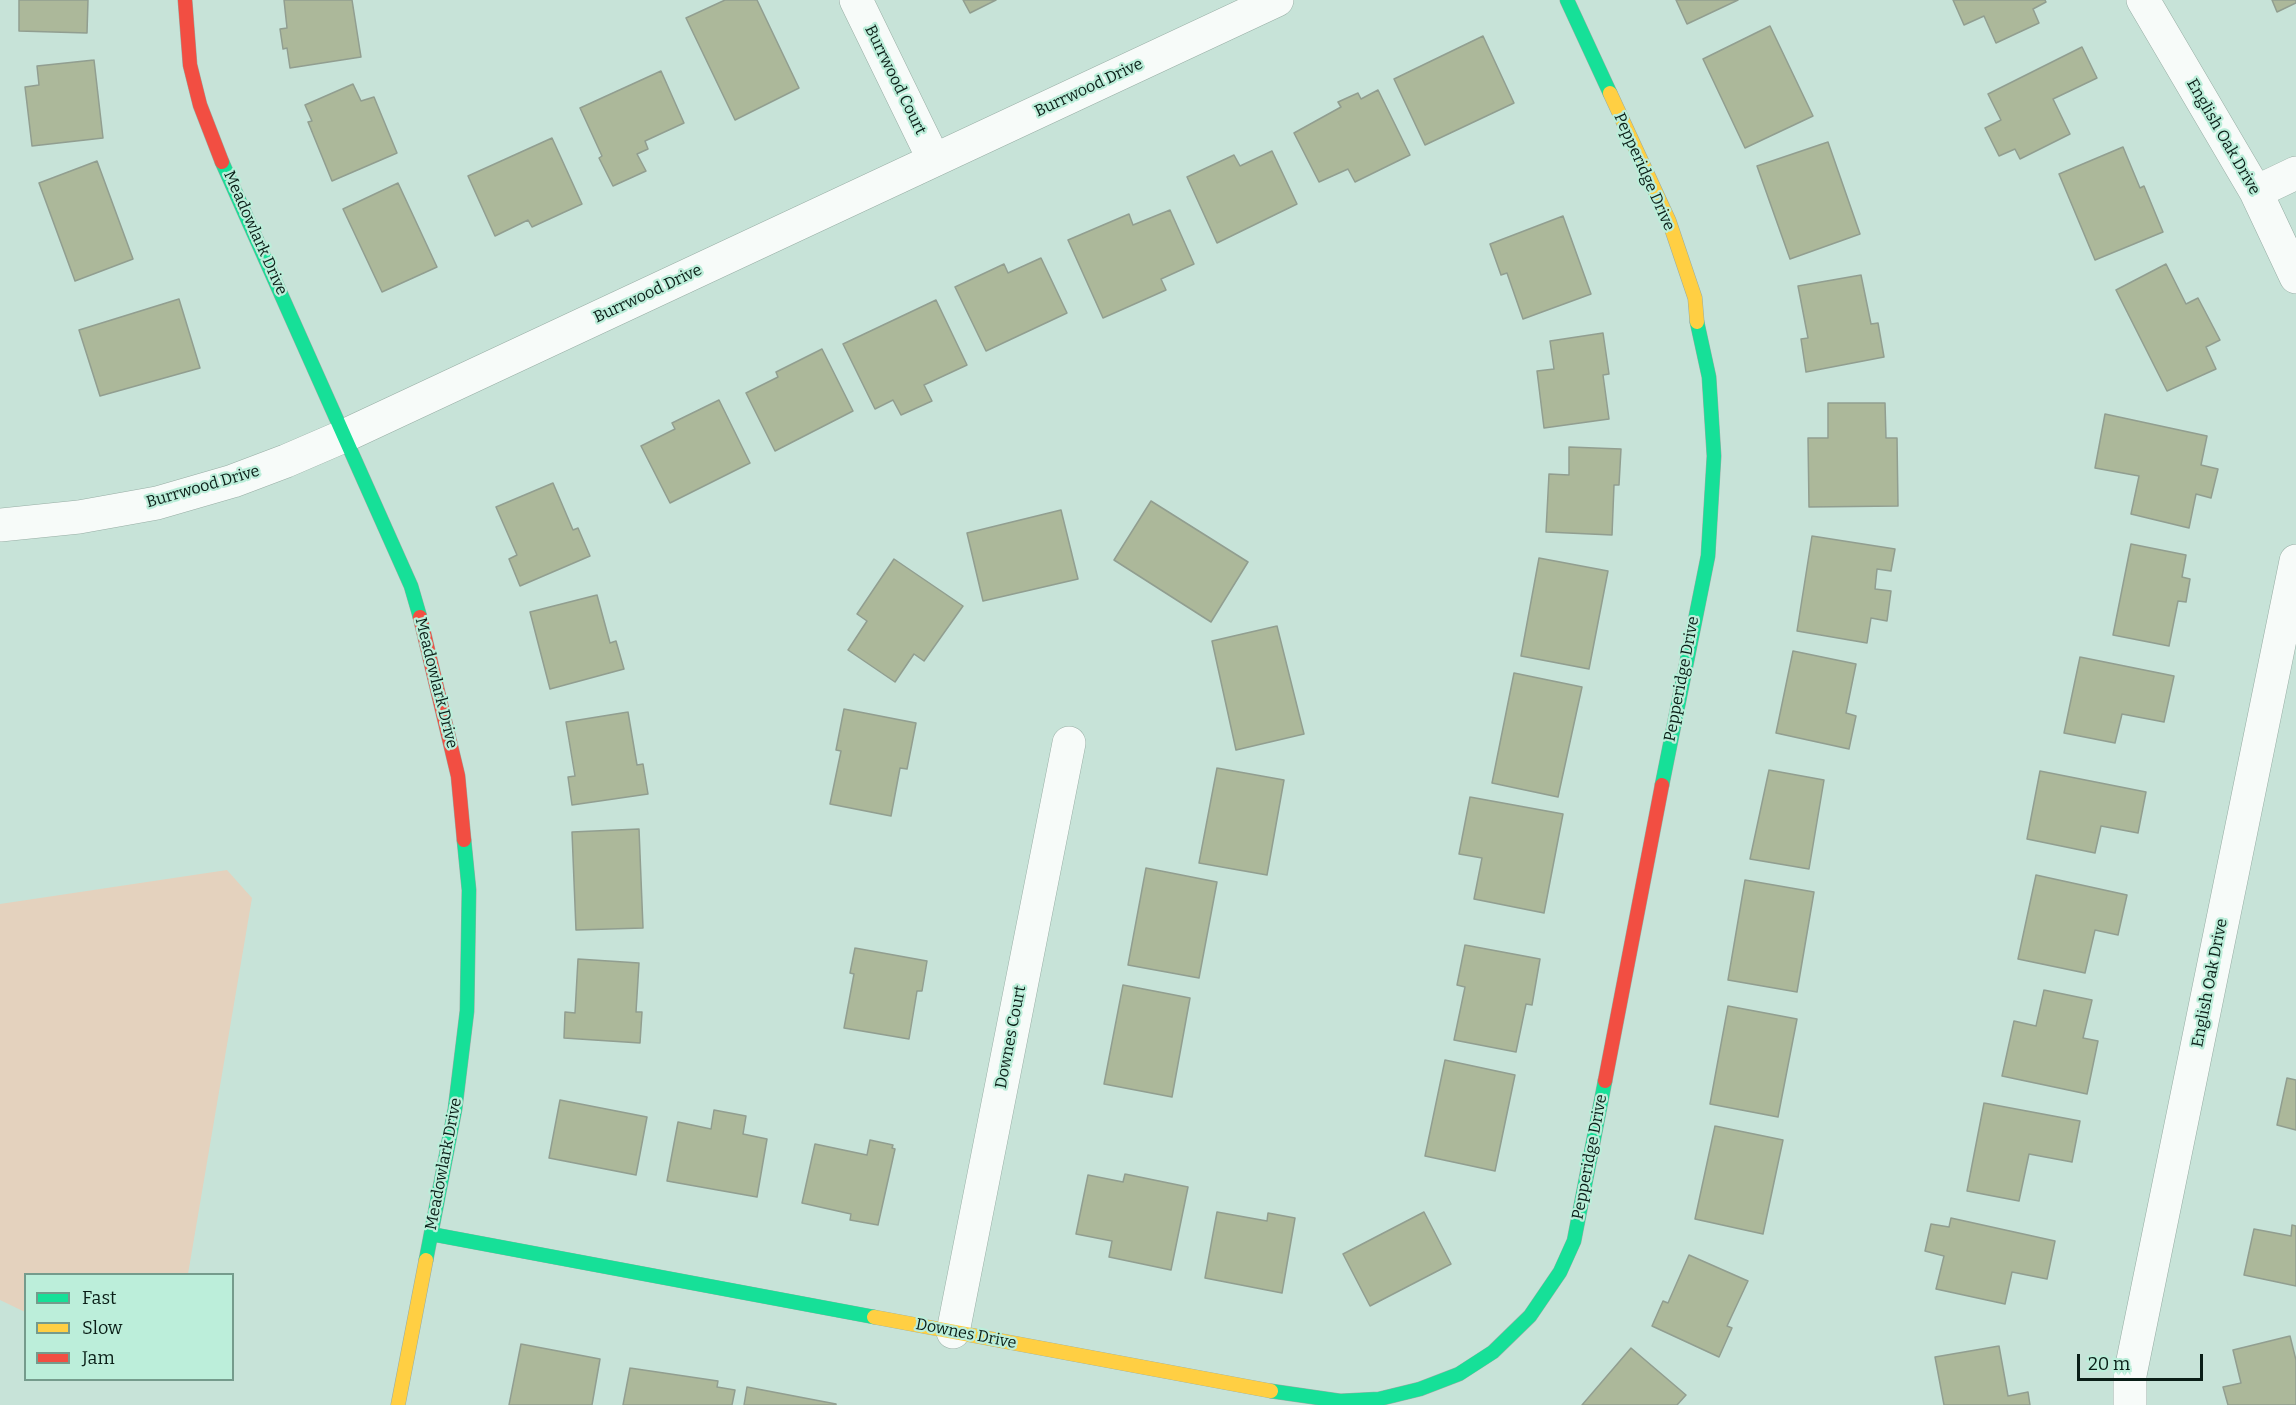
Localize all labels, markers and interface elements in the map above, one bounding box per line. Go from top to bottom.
street label: Burrwood Court [860,22,930,138]
street label: Burrwood Drive [1032,55,1146,121]
street label: English Oak Drive [2182,76,2264,198]
street label: Pepperidge Drive [1609,110,1679,234]
street label: Meadowlark Drive [219,168,291,298]
street label: Burrwood Drive [591,261,705,327]
street label: Burrwood Drive [144,462,262,512]
street label: Pepperidge Drive [1660,615,1704,743]
street label: Meadowlark Drive [410,616,462,750]
street label: English Oak Drive [2188,917,2232,1049]
street label: Downes Court [992,984,1030,1090]
street label: Pepperidge Drive [1568,1093,1612,1221]
street label: Meadowlark Drive [422,1096,466,1232]
legend [24,1273,234,1381]
text: Fast [82,1287,117,1309]
street label: Downes Drive [914,1315,1018,1353]
text: Slow [82,1317,122,1339]
scale bar [2080,1342,2206,1380]
text: Jam [82,1347,115,1369]
text: 20 m [2088,1353,2130,1375]

